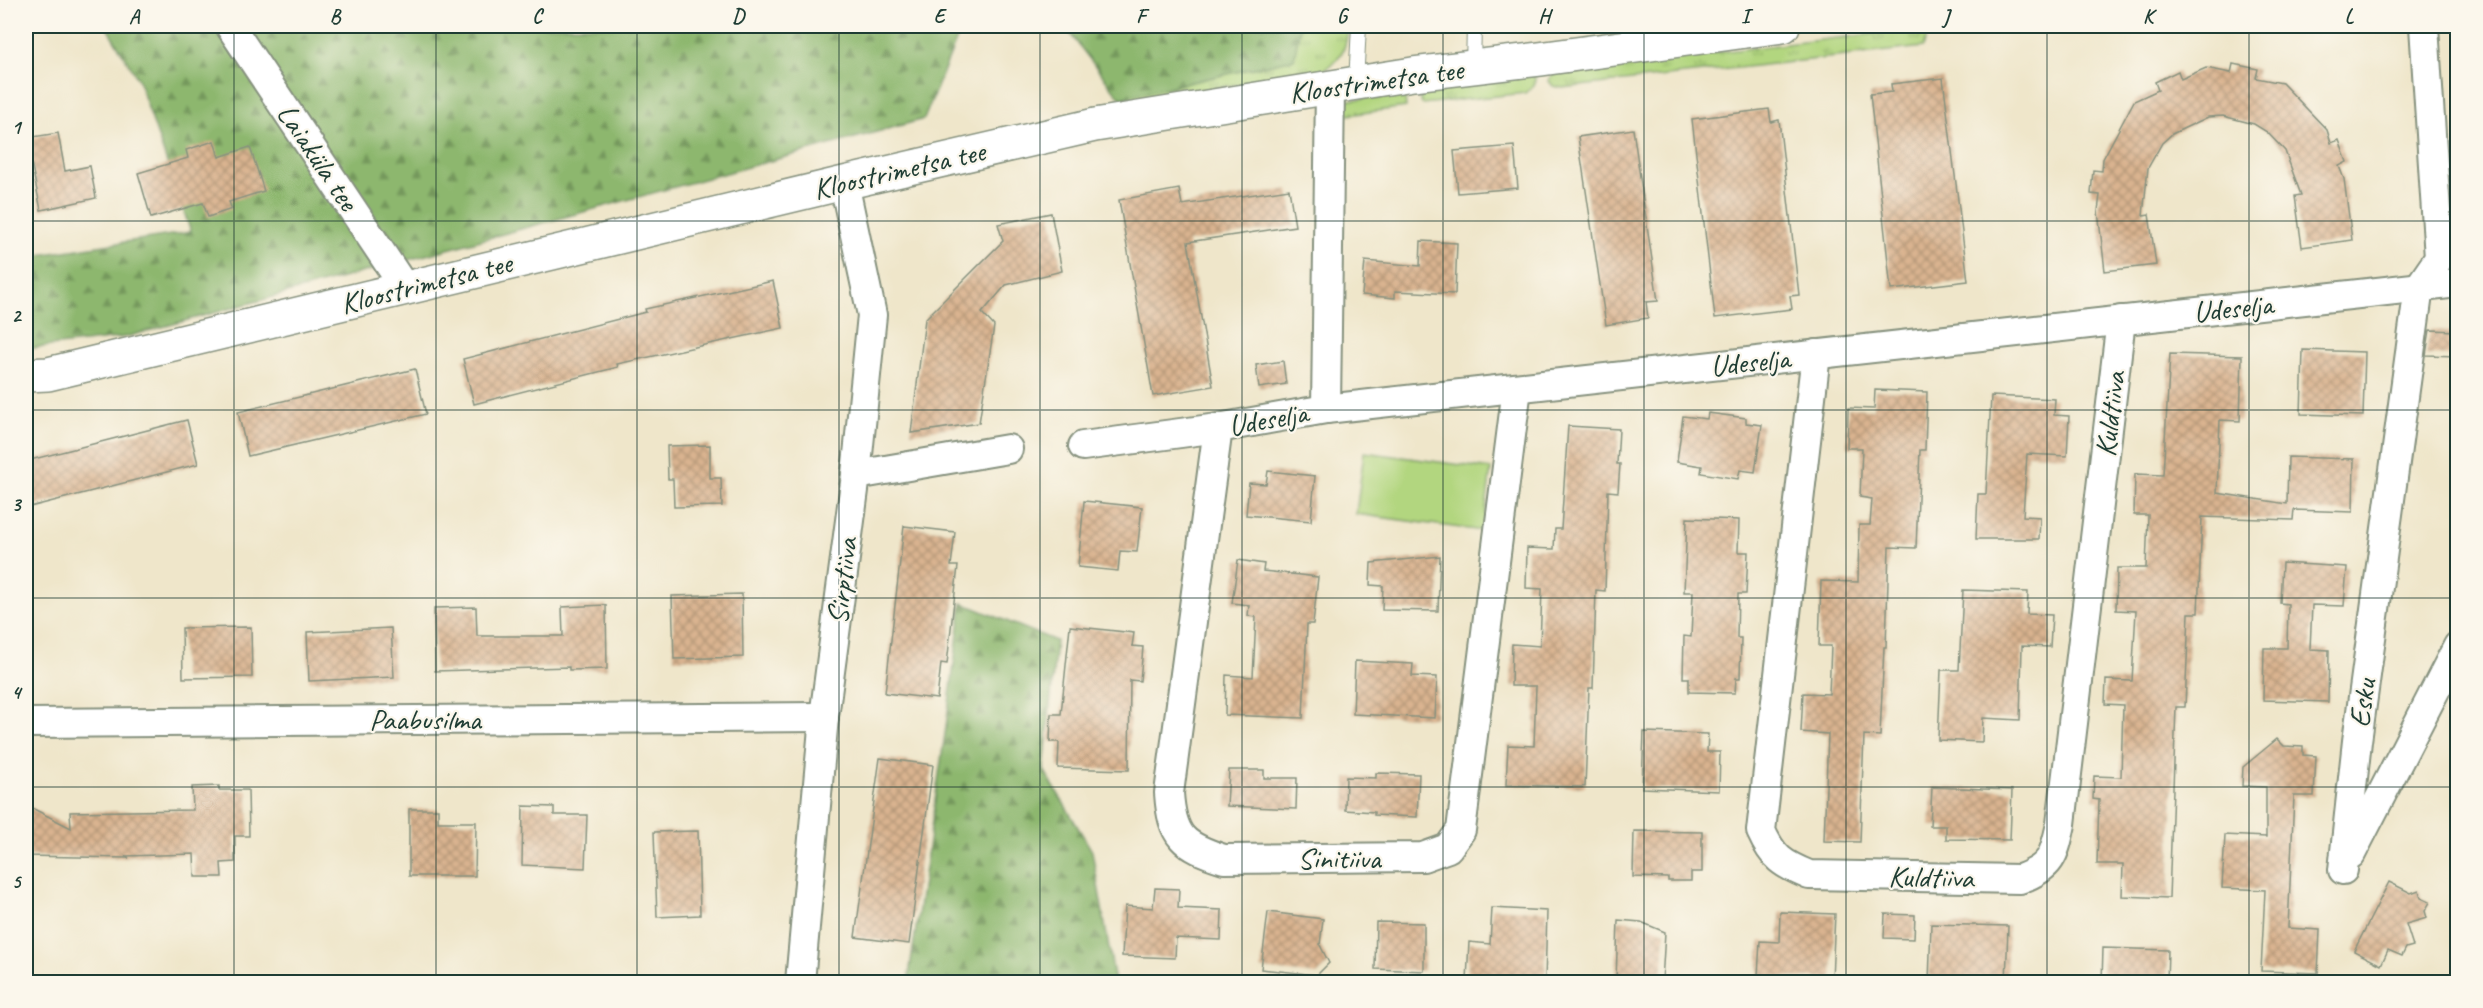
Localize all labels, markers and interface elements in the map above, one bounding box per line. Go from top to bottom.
text: A [129,4,141,29]
text: B [330,4,342,29]
text: C [532,4,544,29]
text: D [732,4,746,29]
text: E [934,4,948,29]
text: F [1136,4,1150,29]
text: G [1337,4,1350,29]
text: H [1538,4,1553,29]
text: I [1741,4,1754,29]
text: J [1941,4,1953,29]
text: K [2143,4,2157,29]
text: L [2345,4,2355,29]
street label: Kloostrimetsa tee [1287,50,1468,112]
street label: Laiaküla tee [268,96,369,220]
text: 1 [12,115,23,140]
street label: Kloostrimetsa tee [809,131,991,208]
street label: Kloostrimetsa tee [336,243,518,323]
street label: Udeselja [2191,285,2277,331]
text: 2 [12,303,23,328]
street label: Udeselja [1708,339,1794,385]
street label: Kuldtiiva [2086,367,2134,459]
street label: Udeselja [1226,393,1313,445]
text: 3 [12,492,23,517]
street label: Sirptiiva [818,534,866,626]
street label: Esku [2340,675,2384,729]
text: 4 [12,680,24,705]
street label: Paabusilma [369,700,483,738]
street label: Sinitiiva [1297,839,1382,877]
street label: Kuldtiiva [1888,857,1976,897]
text: 5 [12,869,23,894]

